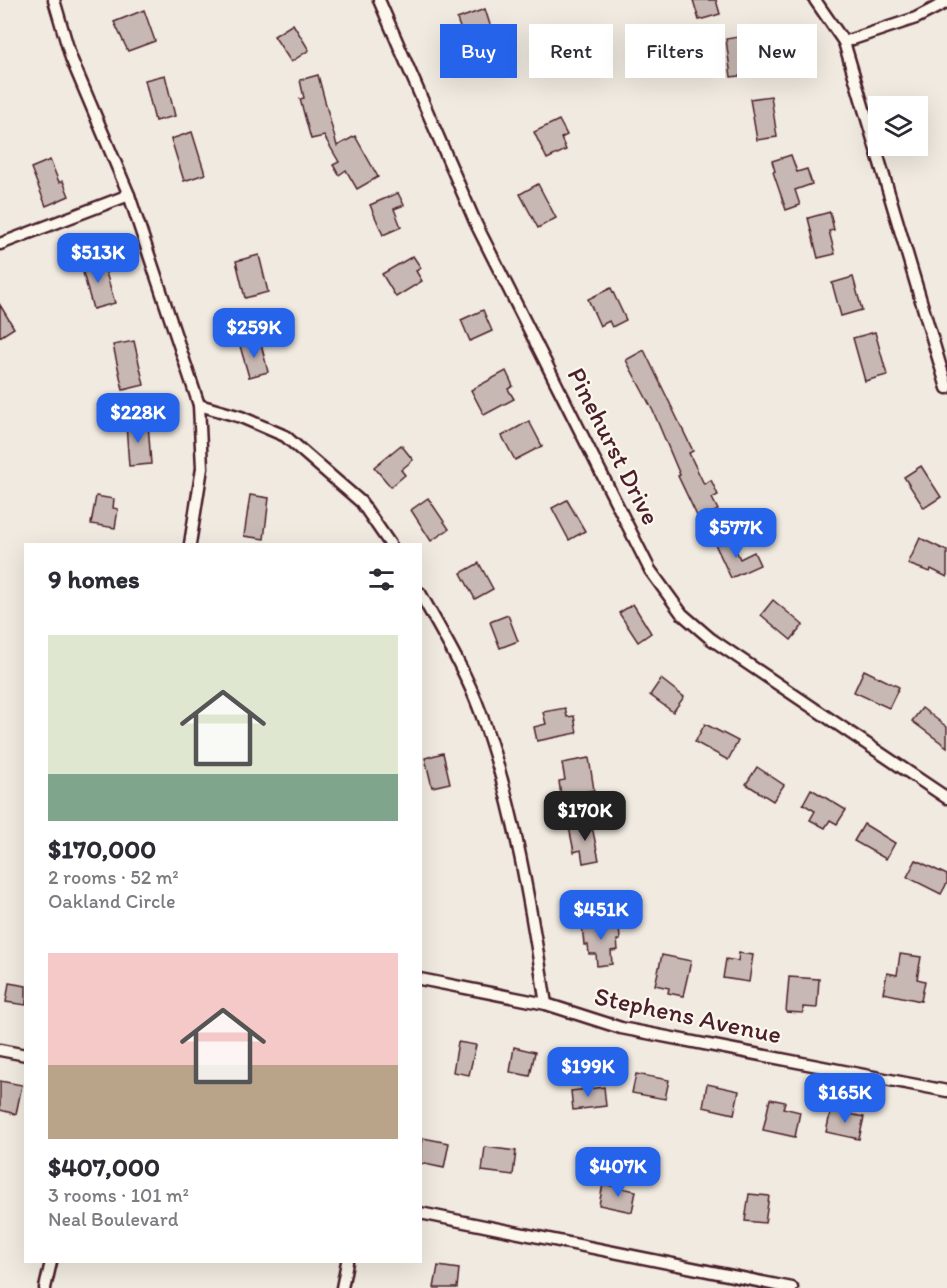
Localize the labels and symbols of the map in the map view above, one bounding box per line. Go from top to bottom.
pin: $513K [56,233,140,284]
pin: $259K [212,308,296,359]
street label: Pinehurst Drive [561,362,667,530]
pin: $228K [96,393,180,444]
pin: $577K [694,508,778,559]
pin: $170K [543,791,627,842]
pin: $451K [559,890,643,941]
street label: Stephens Avenue [591,980,785,1050]
pin: $199K [546,1047,630,1098]
pin: $165K [803,1073,887,1124]
pin: $407K [576,1147,660,1198]

